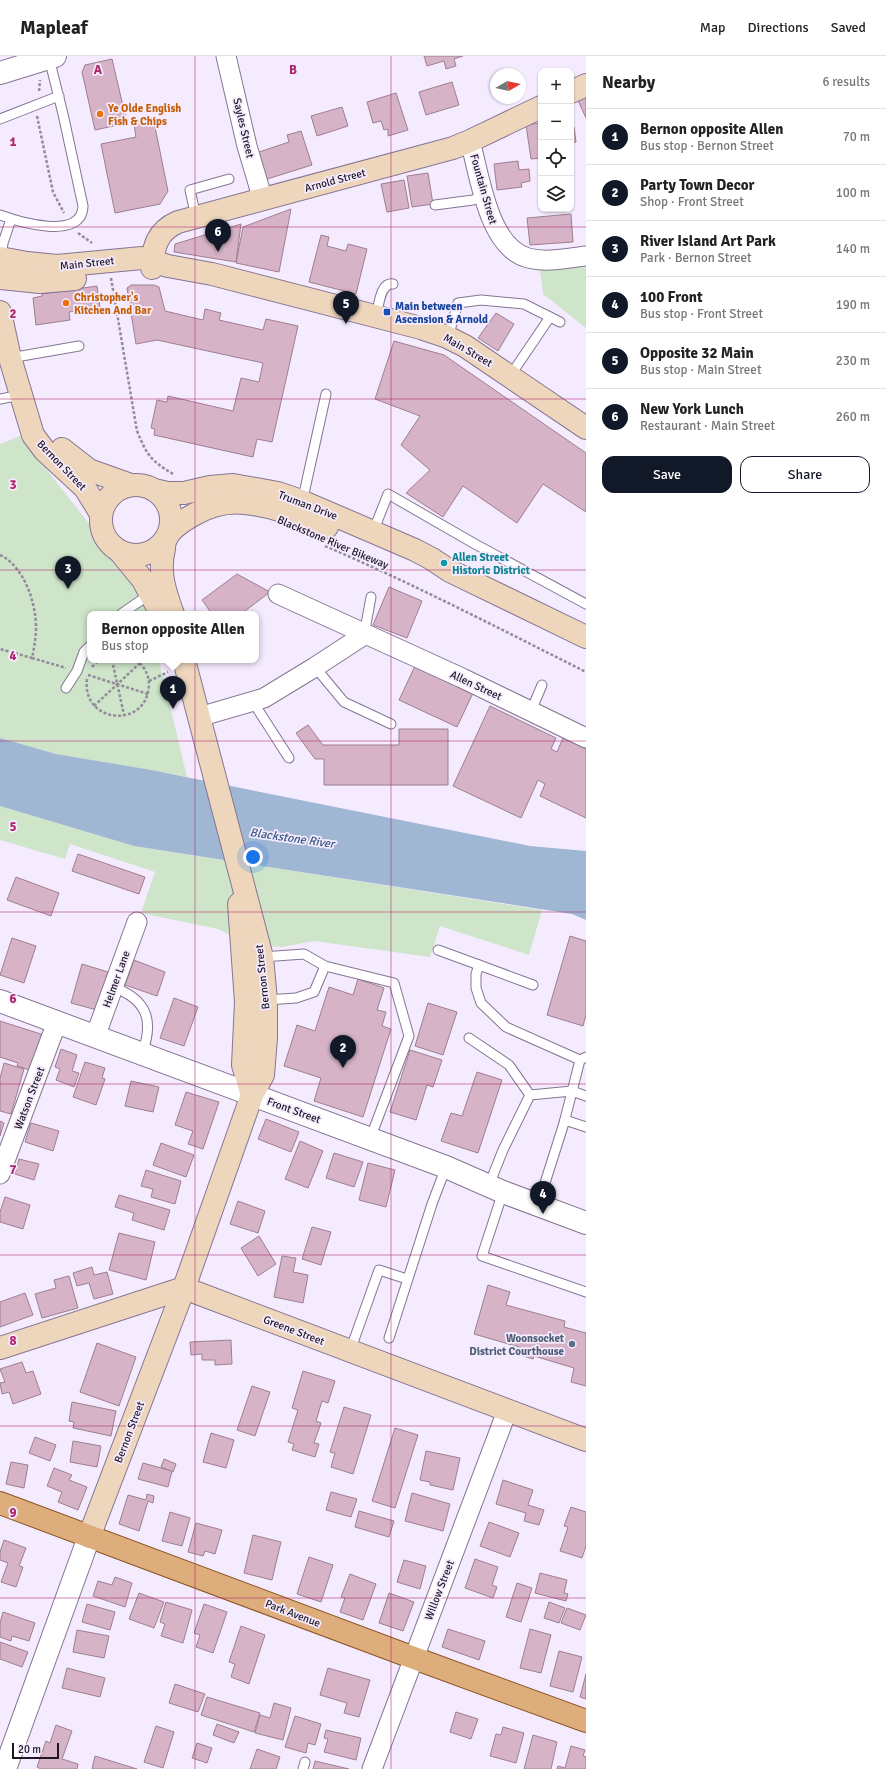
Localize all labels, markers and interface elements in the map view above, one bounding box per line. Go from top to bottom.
text: Mapleaf [20,16,88,40]
text: Map [700,19,726,36]
text: Directions [748,19,809,36]
text: Saved [831,19,866,36]
text: A [94,62,103,78]
text: B [289,62,297,78]
north arrow [490,68,526,104]
map controls [538,68,574,212]
button: + [538,68,574,104]
text: Nearby [602,72,655,93]
text: 6 results [822,74,870,90]
street label: Sayles Street [230,97,257,160]
place label: Ye Olde English Fish & Chips [107,102,181,128]
button: − [538,104,574,140]
marker: Ye Olde English Fish & Chips [95,109,105,119]
text: Bernon opposite Allen [640,120,783,138]
text: 1 [611,129,619,145]
text: 70 m [843,129,870,145]
text: 1 [9,134,17,150]
text: Bus stop · Bernon Street [640,138,774,154]
button: locate [538,140,574,176]
street label: Fountain Street [467,152,500,226]
street label: Arnold Street [303,166,367,195]
button: layers [538,176,574,212]
text: Party Town Decor [640,176,755,194]
text: 2 [611,185,619,201]
text: 100 m [836,185,870,201]
text: Shop · Front Street [640,194,744,210]
pin: 6 [205,219,231,252]
text: River Island Art Park [640,232,776,250]
text: 3 [611,241,619,257]
text: 140 m [836,241,870,257]
text: Park · Bernon Street [640,250,752,266]
street label: Main Street [59,254,115,273]
text: 100 Front [640,288,703,306]
place label: Christopher's Kitchen And Bar [74,291,152,317]
pin: 5 [333,291,359,324]
text: 4 [611,297,619,313]
text: 190 m [836,297,870,313]
marker: Christopher's Kitchen And Bar [61,298,71,308]
place label: Main between Ascension & Arnold [395,300,488,326]
text: 2 [9,306,17,322]
text: Bus stop · Front Street [640,306,763,322]
marker: Main between Ascension & Arnold [382,307,392,317]
street label: Main Street [441,331,495,370]
text: Opposite 32 Main [640,344,754,362]
text: 5 [611,353,619,369]
text: 230 m [836,353,870,369]
text: Bus stop · Main Street [640,362,761,378]
text: New York Lunch [640,400,744,418]
text: 6 [611,409,619,425]
text: 260 m [836,409,870,425]
text: Restaurant · Main Street [640,418,775,434]
street label: Bernon Street [34,437,89,493]
button: Save [602,456,732,493]
button: Share [740,456,870,493]
text: 3 [9,477,17,493]
street label: Truman Drive [276,488,339,523]
street label: Blackstone River Bikeway [275,513,391,572]
place label: Allen Street Historic District [452,551,530,577]
pin: 3 [55,556,81,589]
marker: Allen Street Historic District [439,558,449,568]
popup [87,611,259,663]
text: Bernon opposite Allen [101,620,245,638]
text: Bus stop [101,638,149,654]
text: 4 [9,648,17,664]
street label: Allen Street [448,668,504,703]
pin: 1 [160,676,186,709]
text: 5 [9,819,17,835]
water label: Blackstone River [249,825,337,852]
your location [243,847,263,867]
street label: Bernon Street [253,944,272,1010]
street label: Helmer Lane [100,949,133,1009]
text: 6 [9,991,17,1007]
pin: 2 [330,1035,356,1068]
street label: Watson Street [12,1065,47,1131]
street label: Front Street [265,1095,322,1126]
text: 7 [9,1162,17,1178]
pin: 4 [530,1181,556,1214]
street label: Greene Street [261,1313,326,1348]
place label: Woonsocket District Courthouse [469,1332,565,1358]
text: 8 [9,1333,17,1349]
marker: Woonsocket District Courthouse [567,1339,577,1349]
street label: Bernon Street [112,1399,147,1465]
text: 9 [9,1505,17,1521]
street label: Willow Street [422,1558,457,1622]
street label: Park Avenue [263,1597,322,1630]
scale bar [12,1741,59,1760]
text: 20 m [18,1743,41,1756]

